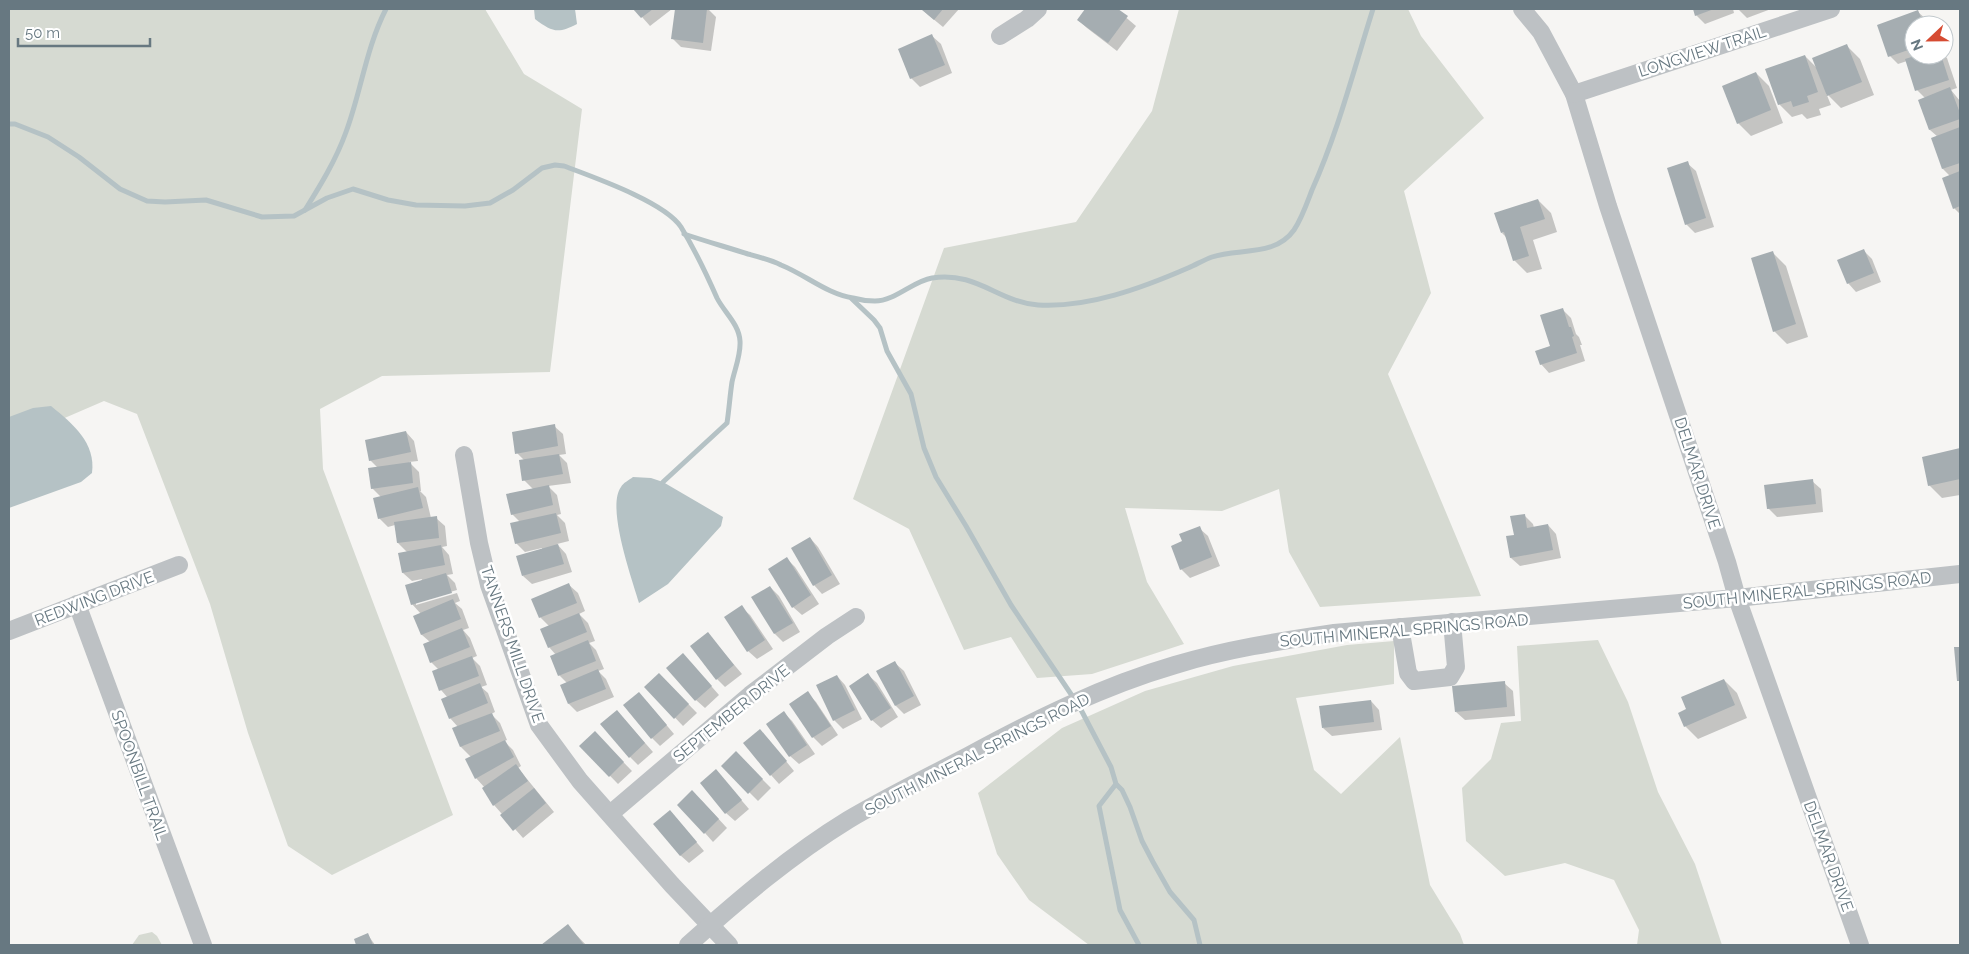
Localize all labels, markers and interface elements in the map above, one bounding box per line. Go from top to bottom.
scale bar [18,15,150,47]
north arrow [1904,15,1954,65]
street label: LONGVIEW TRAIL [1636,22,1769,81]
text: 50 m [25,24,60,42]
text: N [1908,37,1926,53]
street label: DELMAR DRIVE [1671,415,1725,532]
street label: TANNERS MILL DRIVE [477,563,548,725]
street label: REDWING DRIVE [32,567,157,630]
street label: SOUTH MINERAL SPRINGS ROAD [1682,568,1932,613]
street label: SOUTH MINERAL SPRINGS ROAD [1279,610,1529,651]
street label: SEPTEMBER DRIVE [669,660,794,766]
street label: SOUTH MINERAL SPRINGS ROAD [862,689,1093,820]
street label: SPOONBILL TRAIL [107,708,172,843]
street label: DELMAR DRIVE [1800,798,1857,914]

